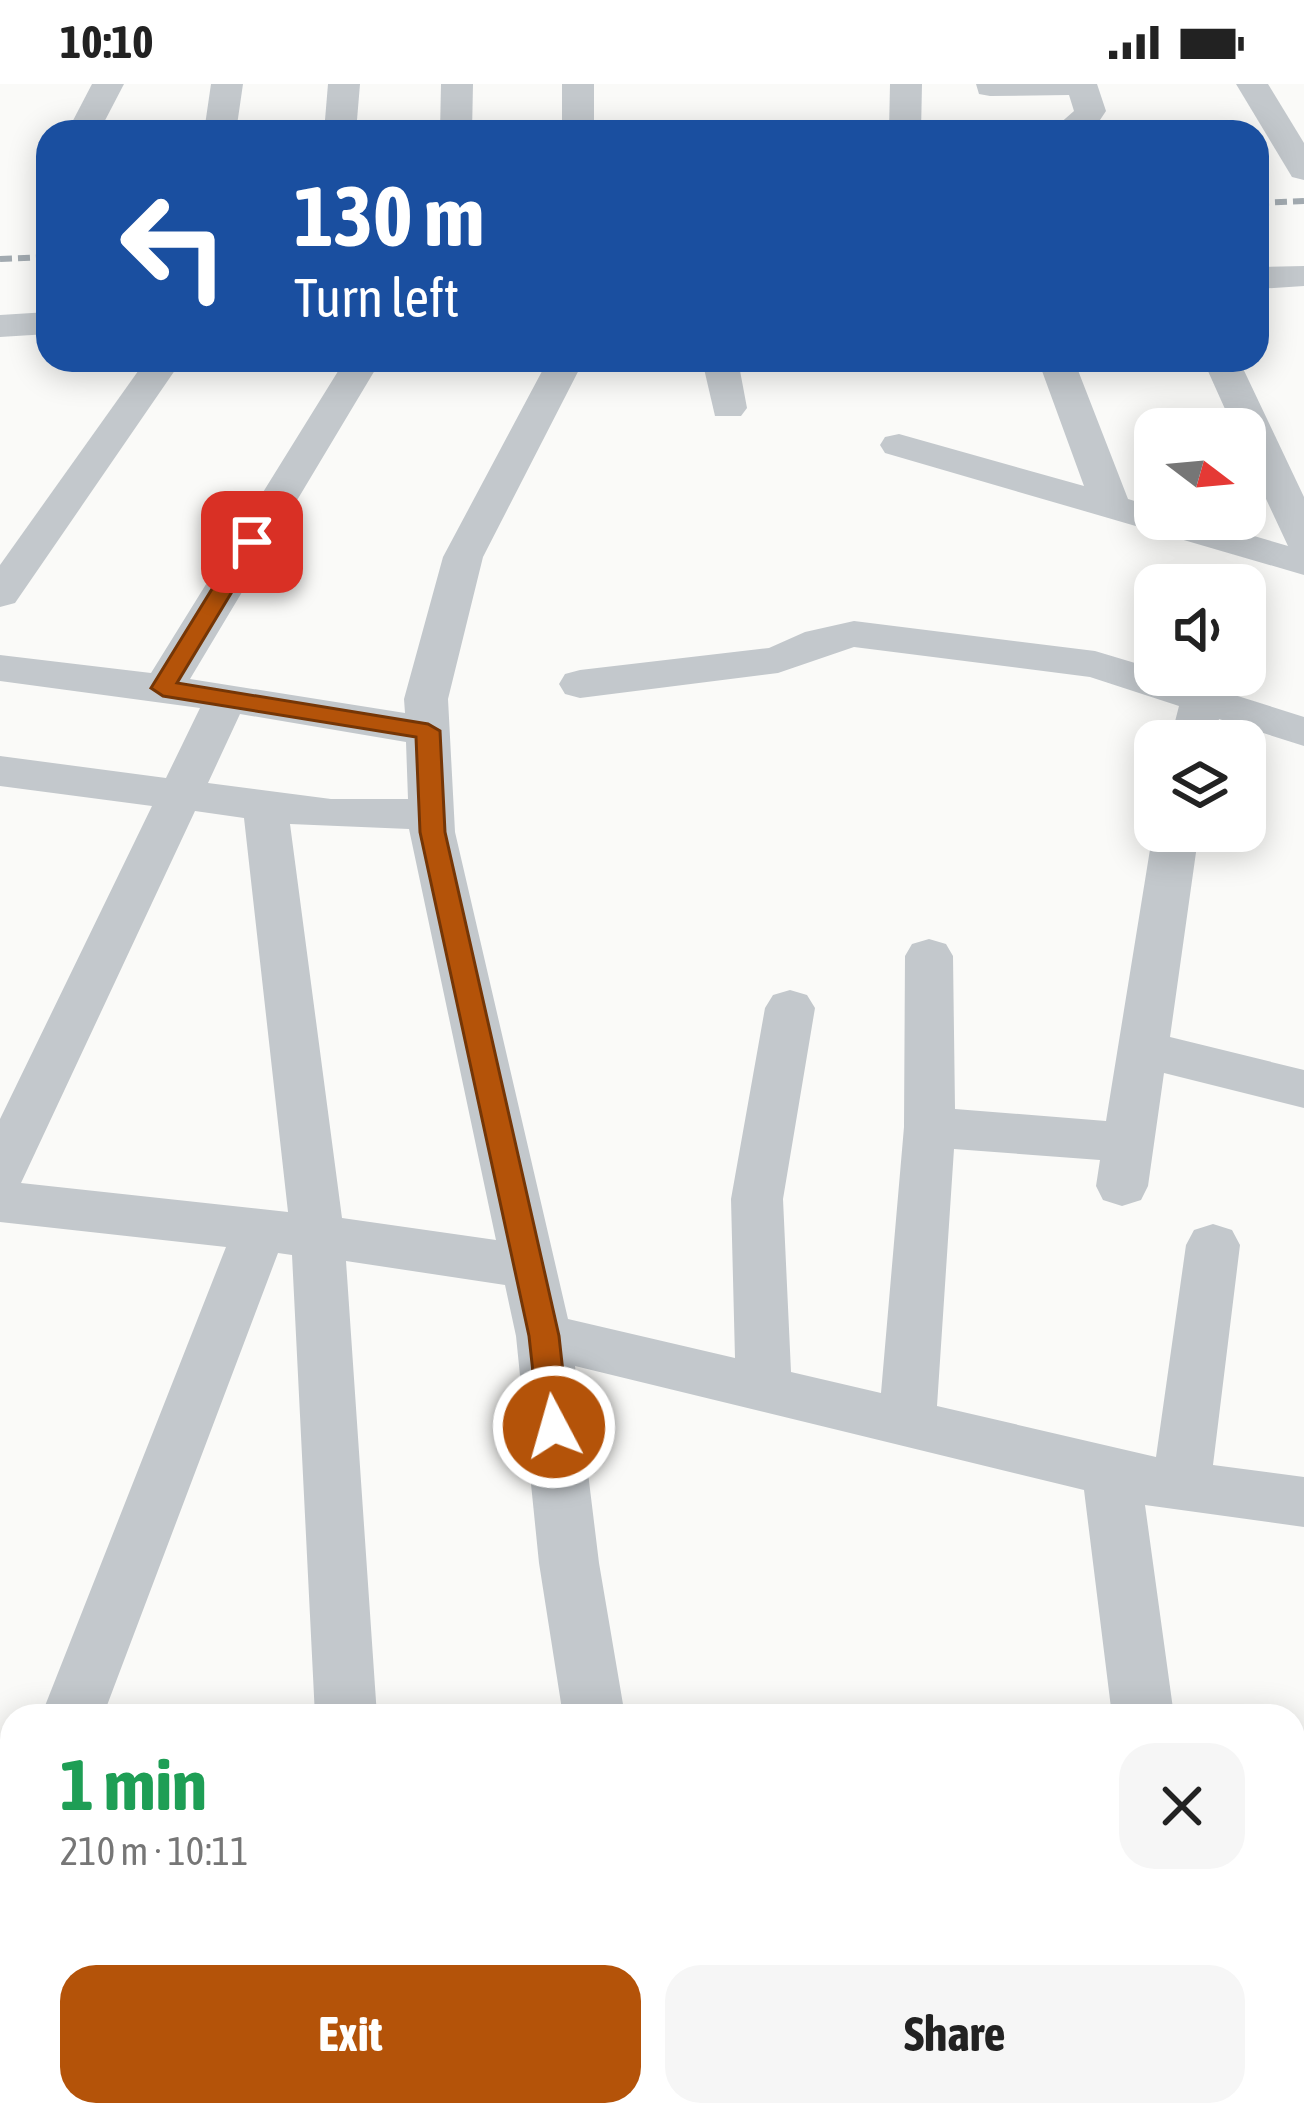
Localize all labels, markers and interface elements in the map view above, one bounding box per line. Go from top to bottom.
text: 10:10 [60,16,154,68]
icon: left [96,168,252,324]
text: 130 m [294,168,484,264]
text: Turn left [294,267,459,328]
north arrow [1134,408,1266,540]
map controls [1134,408,1266,852]
pin [201,491,303,593]
icon: arrive [219,509,285,575]
button: sound [1134,564,1266,696]
button: layers [1134,720,1266,852]
position arrow [491,1364,617,1490]
text: 1 min [60,1743,207,1825]
button: close [1119,1743,1245,1869]
text: 210 m · 10:11 [60,1829,249,1873]
button: Exit [60,1965,641,2103]
button: Share [665,1965,1245,2103]

